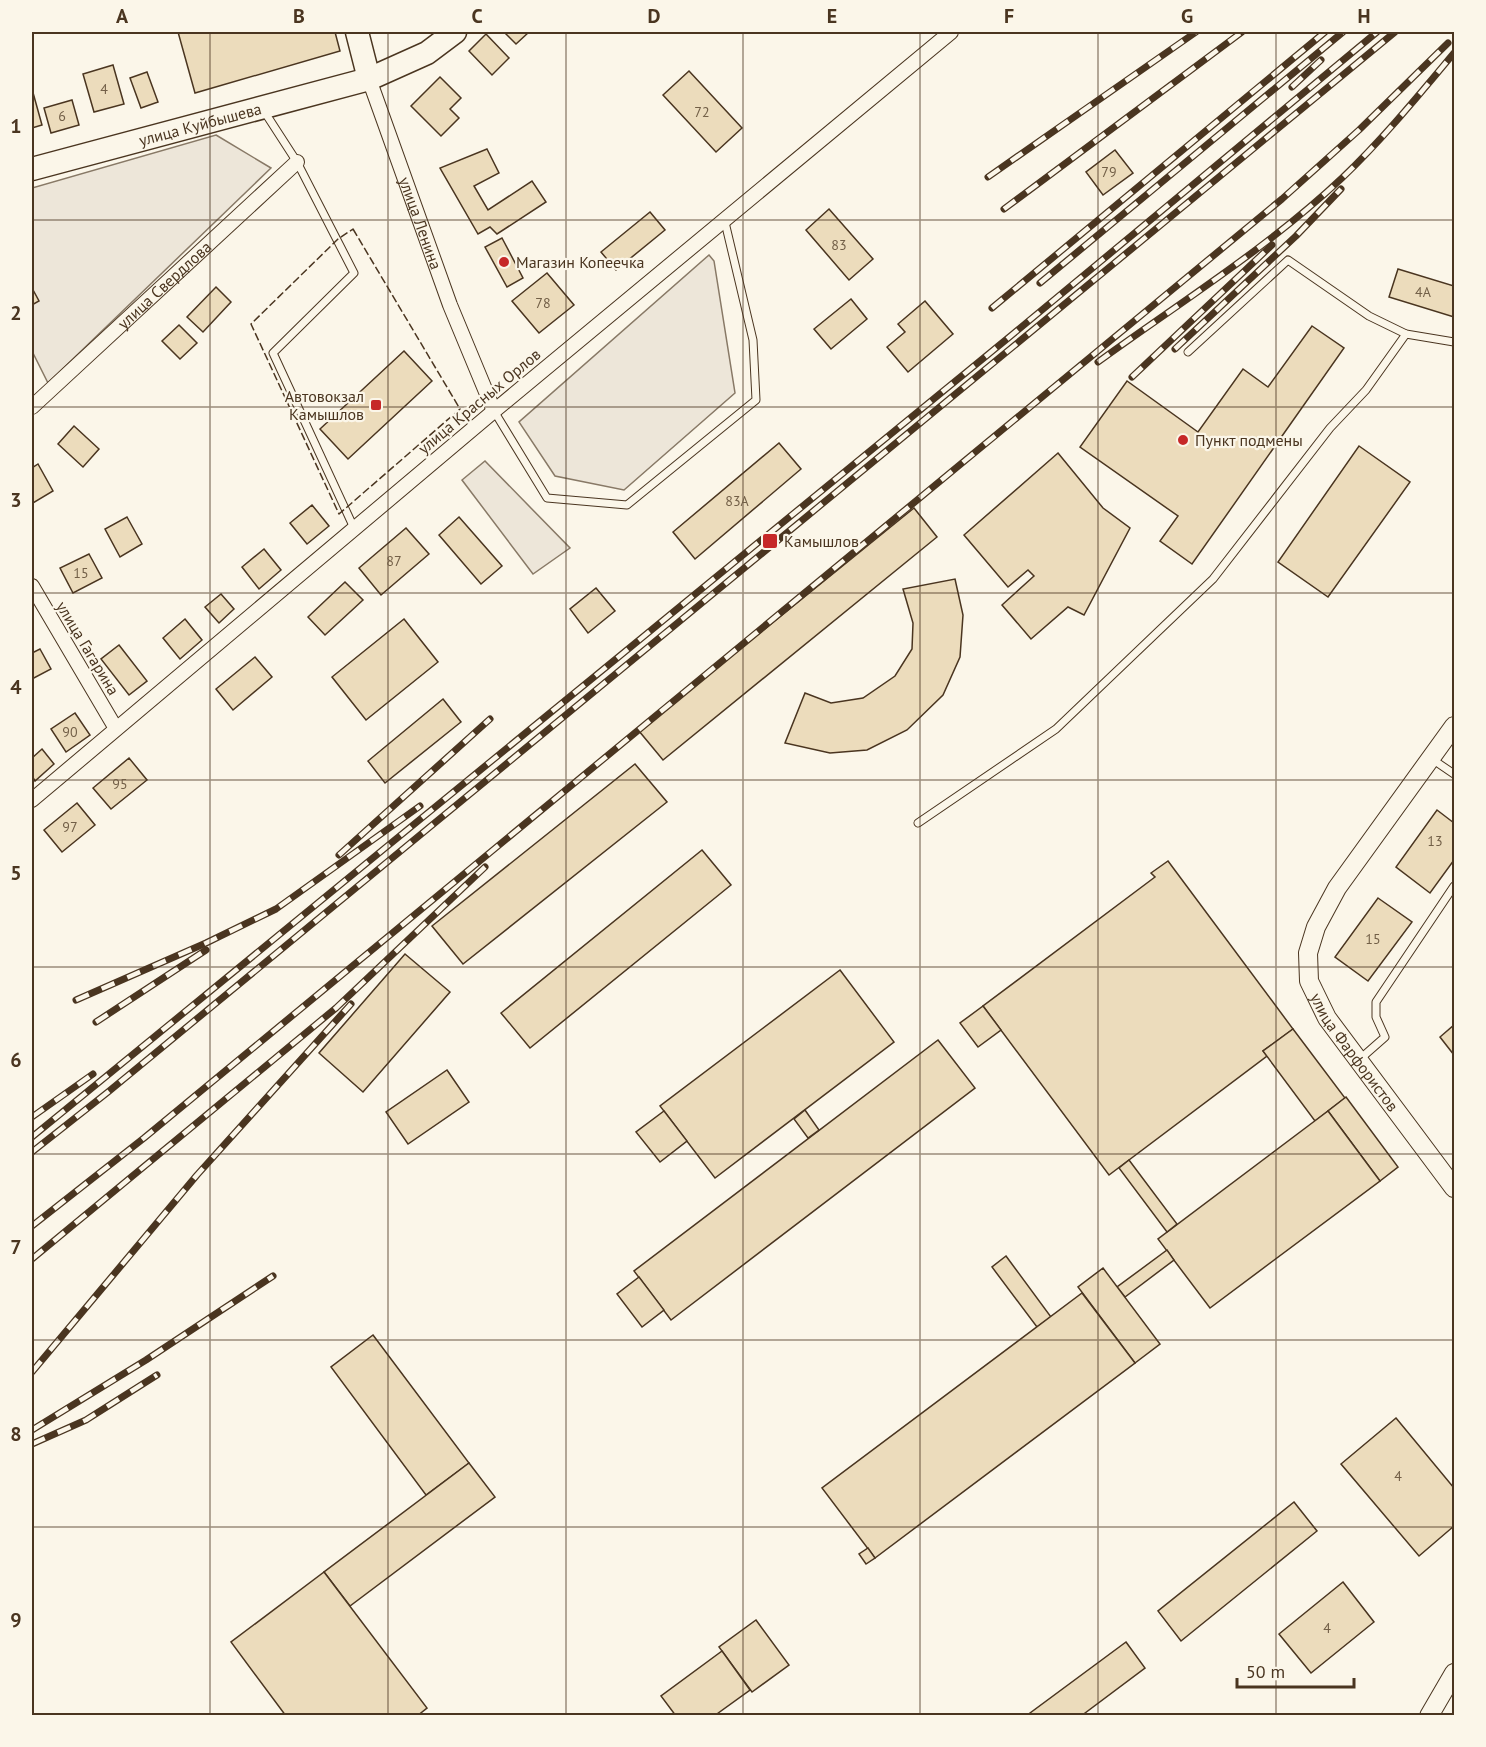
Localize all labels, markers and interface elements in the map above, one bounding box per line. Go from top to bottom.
text: A [116,3,129,29]
text: B [293,3,305,29]
text: C [471,3,483,29]
text: D [648,3,661,29]
text: E [827,3,837,29]
text: F [1004,3,1014,29]
text: G [1181,3,1193,29]
text: H [1357,3,1371,29]
house number: 4 [100,80,108,98]
street label: улица Куйбышева [137,98,264,150]
house number: 72 [694,103,710,121]
house number: 6 [58,107,66,125]
text: 1 [10,113,22,139]
house number: 79 [1101,163,1117,181]
street label: улица Ленина [395,174,446,272]
house number: 83 [831,236,847,254]
street label: улица Свердлова [113,237,215,333]
place label: Магазин Копеечка [516,252,645,272]
marker: Магазин Копеечка [497,255,511,269]
house number: 4А [1415,283,1432,301]
house number: 78 [535,294,551,312]
text: 2 [10,300,22,326]
street label: улица Красных Орлов [414,344,544,458]
place label: Автовокзал Камышлов [285,386,364,424]
marker: Автовокзал Камышлов [369,398,383,412]
place label: Пункт подмены [1195,430,1303,450]
marker: Пункт подмены [1176,433,1190,447]
text: 3 [10,487,22,513]
house number: 83А [725,492,750,510]
place label: Камышлов [784,531,859,551]
marker: Камышлов [761,532,779,550]
house number: 87 [386,552,402,570]
house number: 15 [73,564,89,582]
street label: улица Гагарина [52,597,124,699]
text: 4 [10,674,22,700]
house number: 90 [62,723,78,741]
house number: 95 [112,775,128,793]
house number: 97 [62,818,78,836]
house number: 13 [1427,832,1443,850]
text: 5 [10,860,22,886]
house number: 15 [1365,930,1381,948]
street label: улица Фарфористов [1306,990,1403,1115]
text: 6 [10,1047,22,1073]
text: 7 [10,1234,22,1260]
text: 8 [10,1421,22,1447]
house number: 4 [1394,1467,1402,1485]
text: 9 [10,1607,22,1633]
house number: 4 [1323,1619,1331,1637]
scale bar [1237,1651,1354,1689]
text: 50 m [1246,1660,1285,1683]

